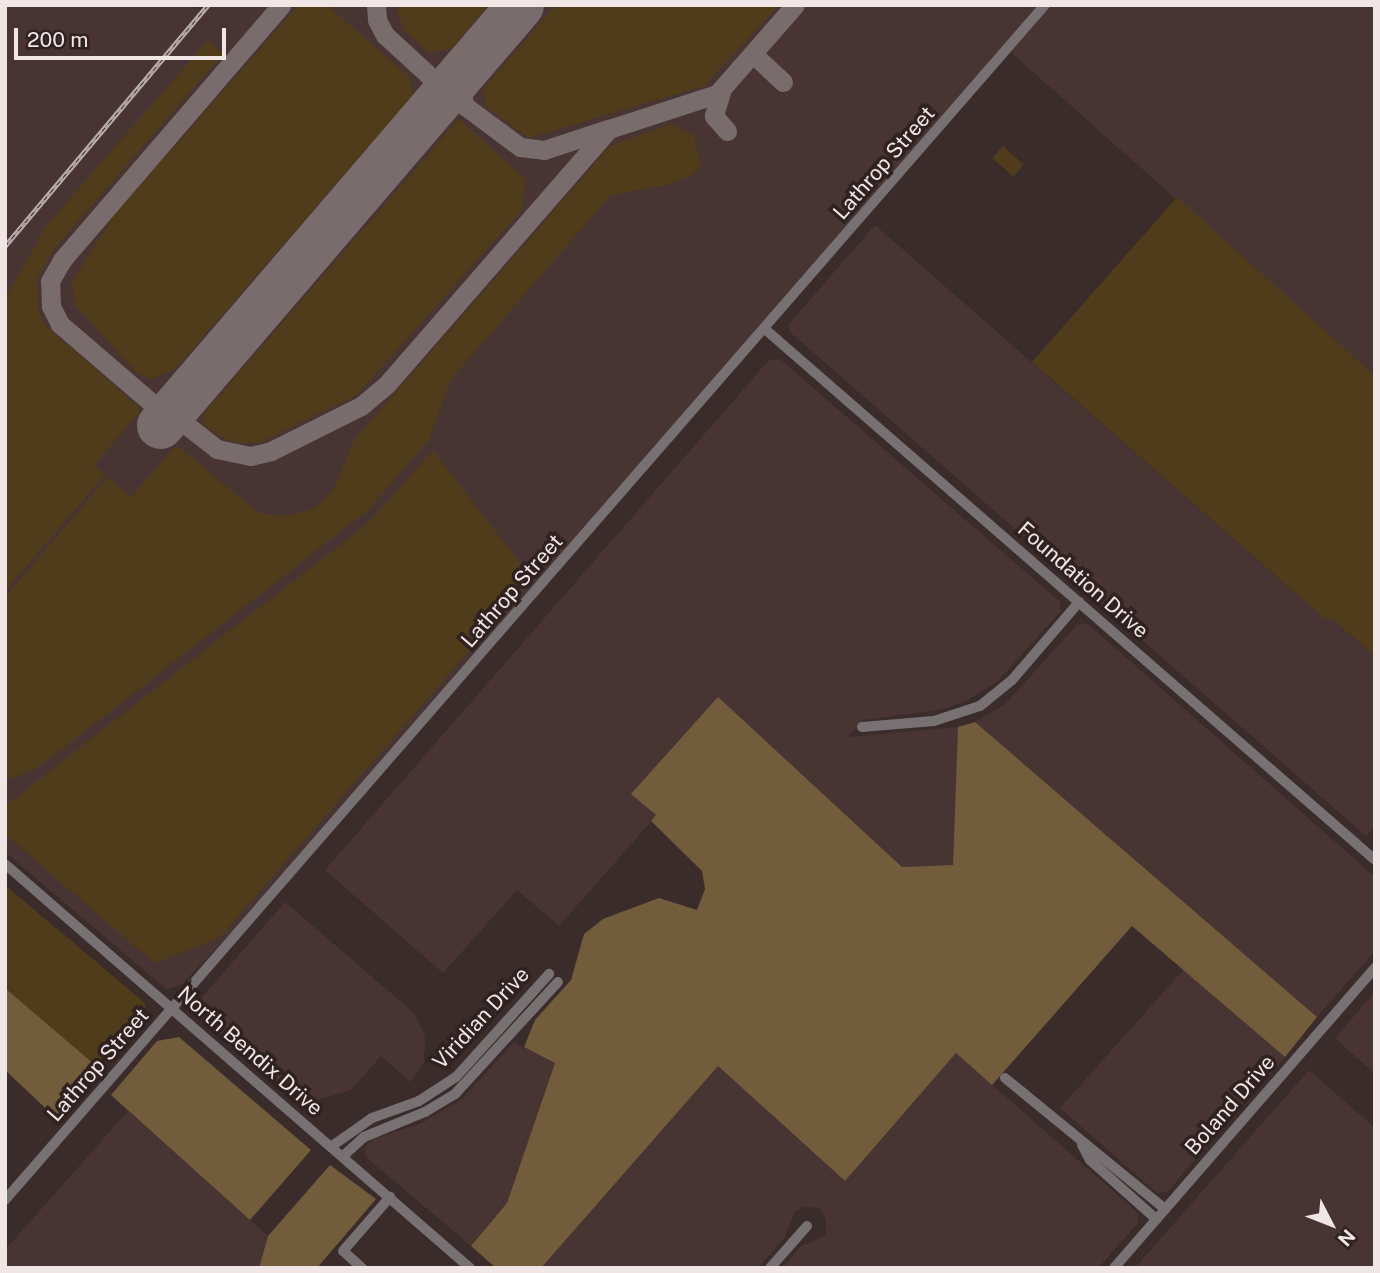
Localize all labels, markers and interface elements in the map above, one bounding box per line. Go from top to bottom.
scale bar [18,14,229,58]
text: 200 m [27,27,88,52]
street label: Lathrop Street [828,101,940,225]
street label: Foundation Drive [1013,516,1153,644]
street label: Lathrop Street [456,529,568,653]
street label: Viridian Drive [428,962,534,1074]
street label: North Bendix Drive [172,981,328,1121]
street label: Lathrop Street [42,1003,154,1127]
street label: Boland Drive [1180,1050,1280,1160]
north arrow [1296,1189,1366,1259]
text: N [1333,1225,1360,1251]

